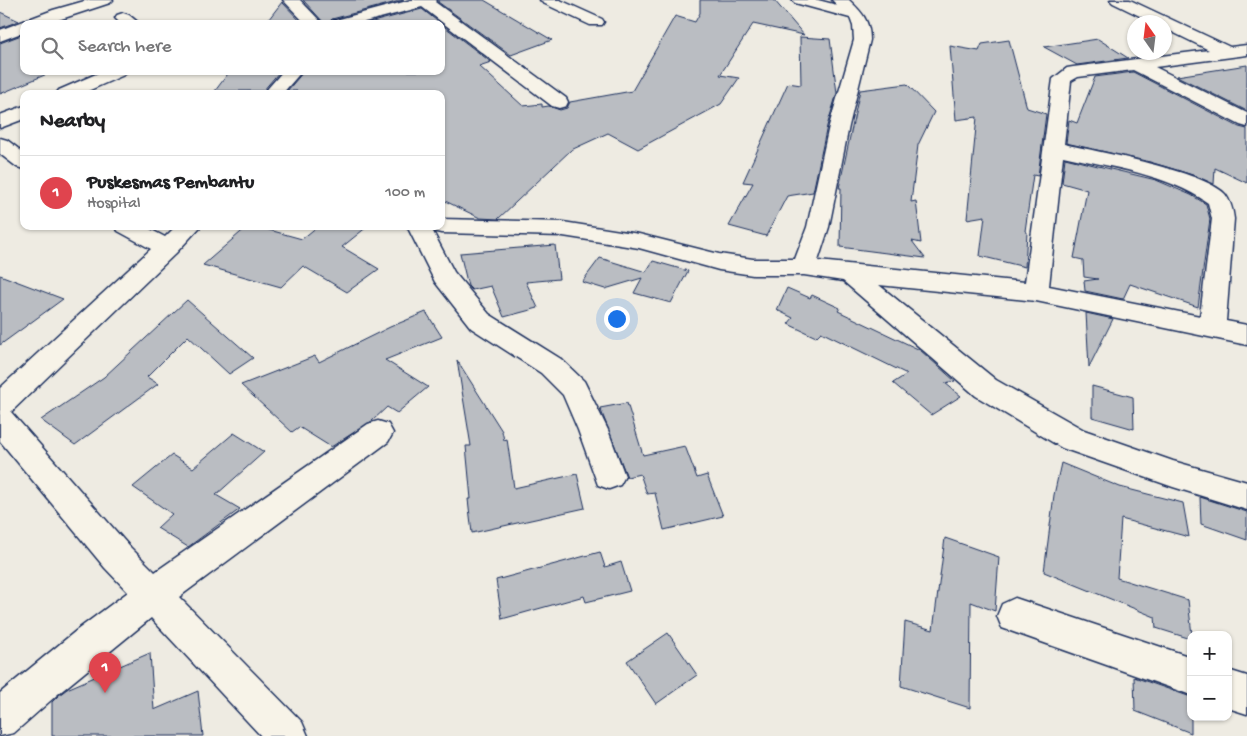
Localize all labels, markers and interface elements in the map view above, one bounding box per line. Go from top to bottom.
north arrow [1127,15,1172,60]
search box [20,20,445,75]
icon: search [38,34,66,62]
text: Search here [78,36,172,59]
text: Nearby [40,110,105,135]
text: Puskesmas Pembantu [87,172,254,195]
text: 1 [53,184,59,203]
text: 100 m [385,184,425,203]
text: Hospital [87,195,141,214]
your location [604,306,630,332]
map controls [1187,631,1232,721]
button: + [1187,631,1232,676]
pin: 1 [89,652,121,693]
button: − [1187,676,1232,721]

